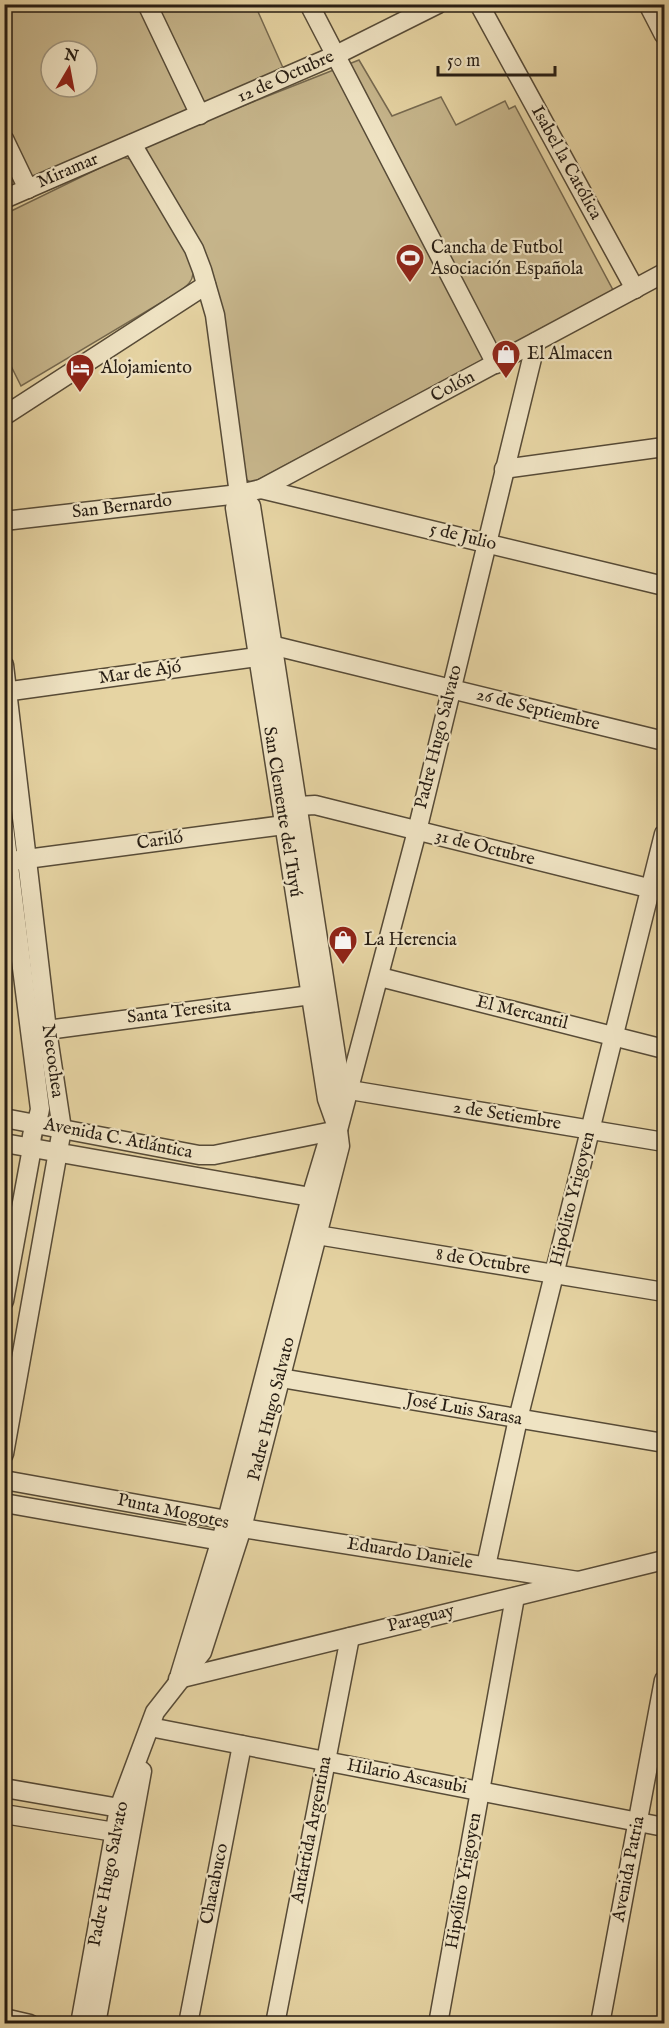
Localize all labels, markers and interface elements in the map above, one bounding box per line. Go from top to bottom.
north arrow [39,39,99,99]
scale bar [438,39,555,77]
text: N [62,45,80,67]
street label: 12 de Octubre [234,45,338,109]
text: 50 m [447,50,480,73]
street label: Isabel la Católica [525,102,607,224]
street label: Miramar [34,148,102,194]
place label: Cancha de Futbol Asociación Española [430,237,584,281]
sports icon: Cancha de Futbol Asociación Española [394,242,426,284]
shop icon: El Almacen [490,338,522,380]
place label: El Almacen [527,343,613,366]
hotel icon: Alojamiento [64,352,96,394]
place label: Alojamiento [100,357,192,380]
street label: Colón [427,366,479,408]
street label: San Bernardo [71,489,174,525]
street label: 5 de Julio [427,518,499,556]
street label: Mar de Ajó [97,656,183,690]
street label: Padre Hugo Salvato [410,662,468,811]
street label: 26 de Septiembre [474,684,602,736]
street label: San Clemente del Tuyú [257,725,307,899]
street label: 31 de Octubre [433,825,537,871]
street label: Cariló [135,826,185,856]
shop icon: La Herencia [327,924,359,966]
place label: La Herencia [364,929,457,952]
street label: El Mercantil [474,990,570,1036]
street label: Santa Teresita [126,994,232,1030]
street label: Necochea [35,1023,69,1099]
street label: 2 de Setiembre [451,1096,563,1136]
street label: Avenida C. Atlántica [41,1113,195,1165]
street label: Hipólito Yrigoyen [545,1129,601,1269]
street label: 8 de Octubre [434,1243,532,1281]
street label: Padre Hugo Salvato [243,1334,301,1483]
street label: José Luis Sarasa [402,1388,524,1432]
street label: Punta Mogotes [115,1489,231,1535]
street label: Eduardo Daniele [346,1533,474,1575]
street label: Paraguay [385,1600,457,1638]
street label: Antártida Argentina [286,1754,338,1906]
street label: Hilario Ascasubi [345,1754,469,1800]
street label: Padre Hugo Salvato [84,1799,134,1949]
street label: Hipólito Yrigoyen [441,1811,487,1951]
street label: Avenida Patria [607,1814,651,1925]
street label: Chacabuco [196,1841,234,1926]

